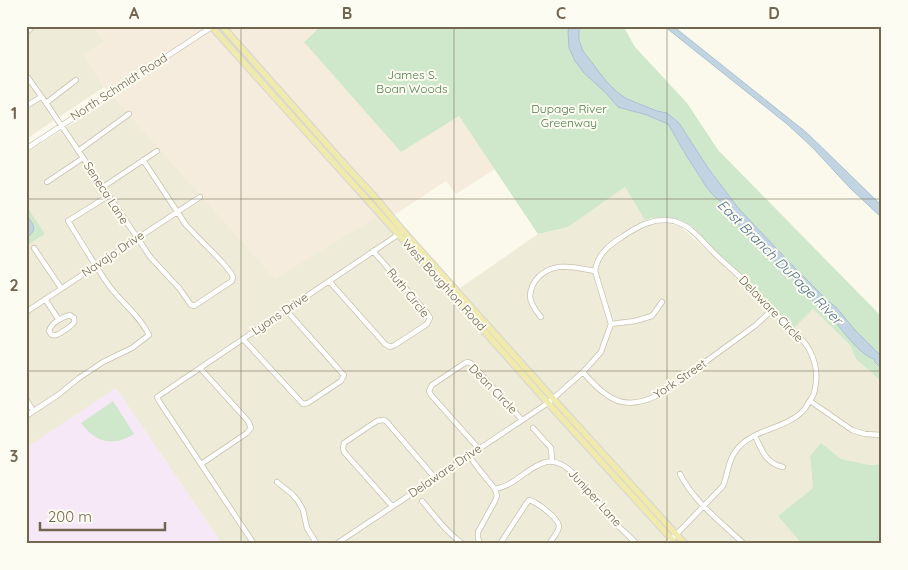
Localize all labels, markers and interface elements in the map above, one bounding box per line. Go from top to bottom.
text: A [129,3,140,23]
text: B [342,3,352,23]
text: C [556,3,566,23]
text: D [768,3,780,23]
street label: North Schmidt Road [67,50,170,123]
park label: James S. Boan Woods [376,67,448,96]
park label: Dupage River Greenway [531,101,607,130]
text: 1 [11,103,17,123]
street label: Seneca Lane [81,159,132,227]
water label: East Branch DuPage River [714,196,847,329]
street label: Navajo Drive [79,227,147,280]
street label: West Boughton Road [399,236,490,334]
street label: Ruth Circle [384,265,433,321]
street label: Delaware Circle [736,272,807,345]
text: 2 [9,275,19,295]
street label: Lyons Drive [249,289,311,338]
street label: York Street [650,355,709,402]
street label: Dean Circle [466,361,521,417]
street label: Delaware Drive [405,440,484,501]
text: 3 [10,446,18,466]
street label: Juniper Lane [566,466,625,530]
scale bar [40,500,165,532]
text: 200 m [48,507,92,526]

